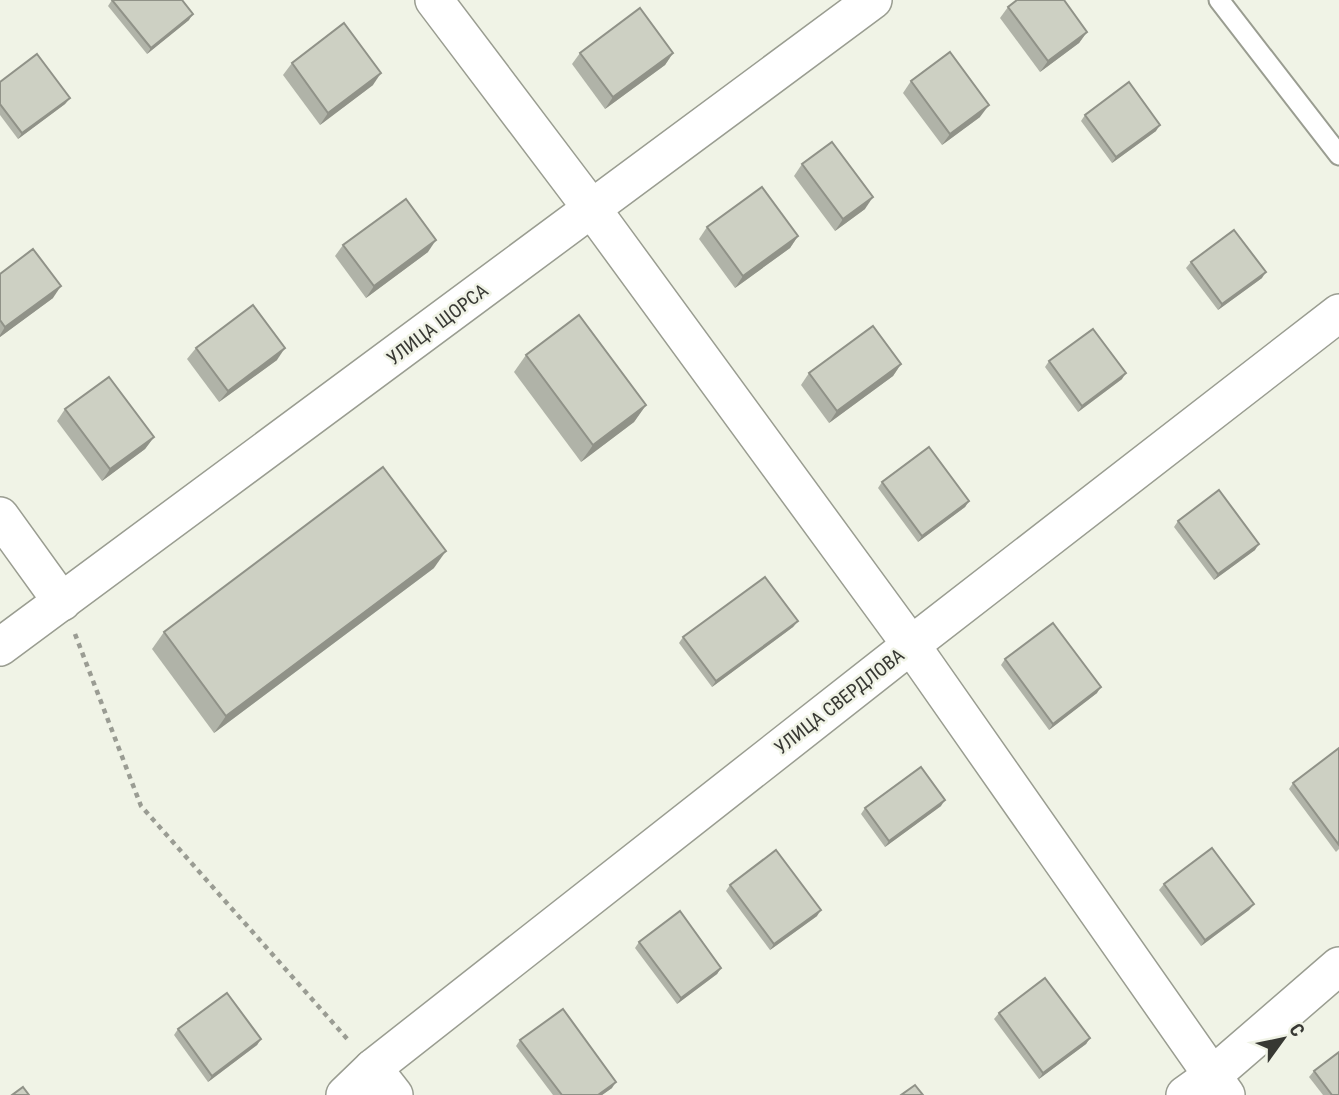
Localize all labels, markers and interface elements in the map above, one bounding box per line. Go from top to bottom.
street label: УЛИЦА ЩОРСА [382,279,492,370]
street label: УЛИЦА СВЕРДЛОВА [770,644,909,759]
north arrow [1248,1004,1318,1074]
text: С [1284,1019,1310,1041]

